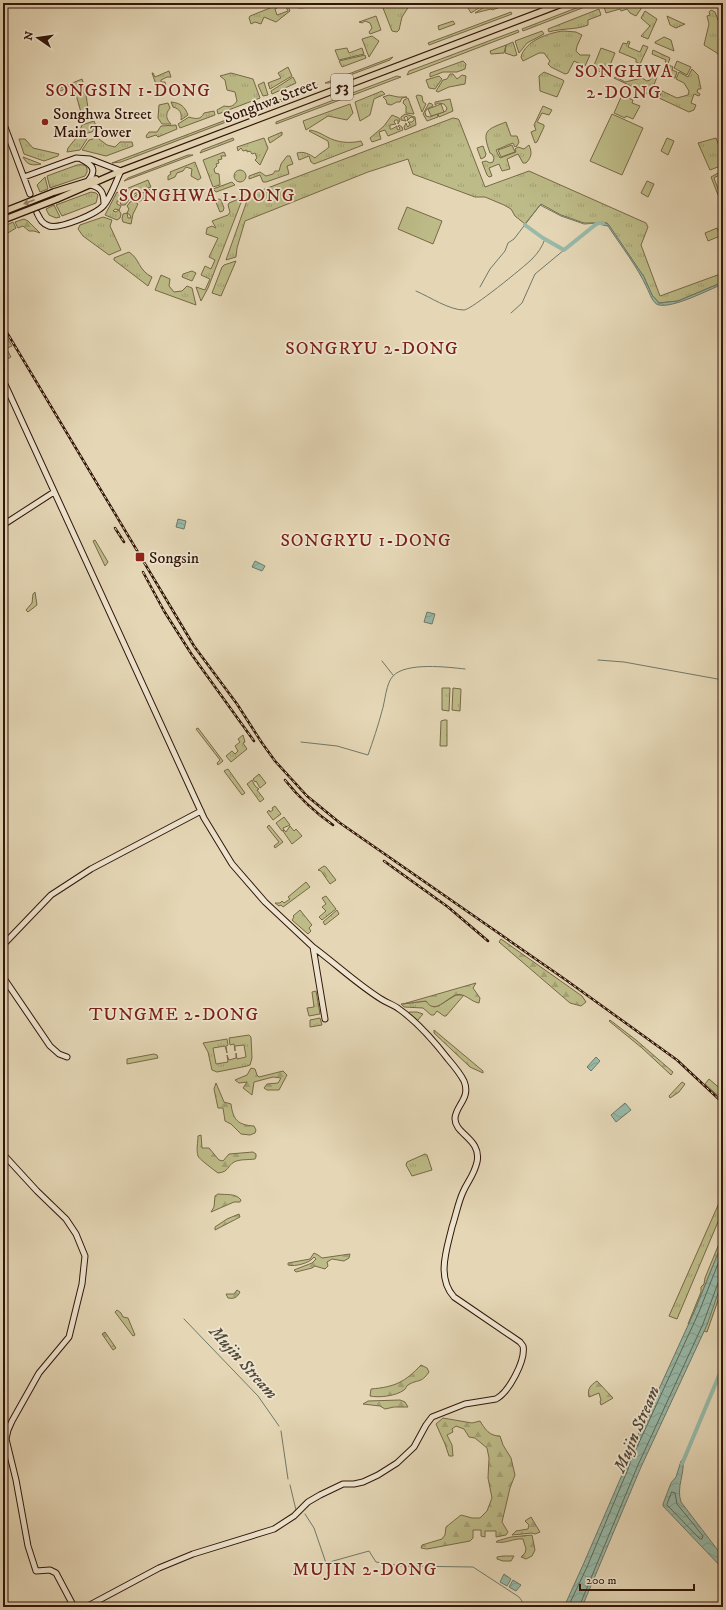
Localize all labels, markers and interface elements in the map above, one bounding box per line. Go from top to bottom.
north arrow [18,18,58,58]
text: N [21,30,37,42]
district label: SONGHWA 2-DONG [575,61,673,104]
street label: Songhwa Street [221,74,320,128]
road number: 53 [331,74,353,100]
district label: SONGSIN 1-DONG [45,80,211,102]
place label: Songhwa Street Main Tower [53,104,152,142]
marker: Songhwa Street Main Tower [40,117,50,127]
district label: SONGHWA 1-DONG [119,185,295,207]
one-way arrow [22,199,34,205]
district label: SONGRYU 2-DONG [285,338,459,360]
district label: SONGRYU 1-DONG [280,530,452,552]
place label: Songsin [149,548,200,568]
marker: Songsin [134,551,146,563]
district label: TUNGME 2-DONG [89,1004,259,1026]
water label: Mujin Stream [204,1320,282,1404]
water label: Mujin Stream [608,1383,665,1477]
district label: MUJIN 2-DONG [293,1559,437,1581]
scale bar [580,1566,694,1592]
text: 200 m [586,1573,616,1588]

